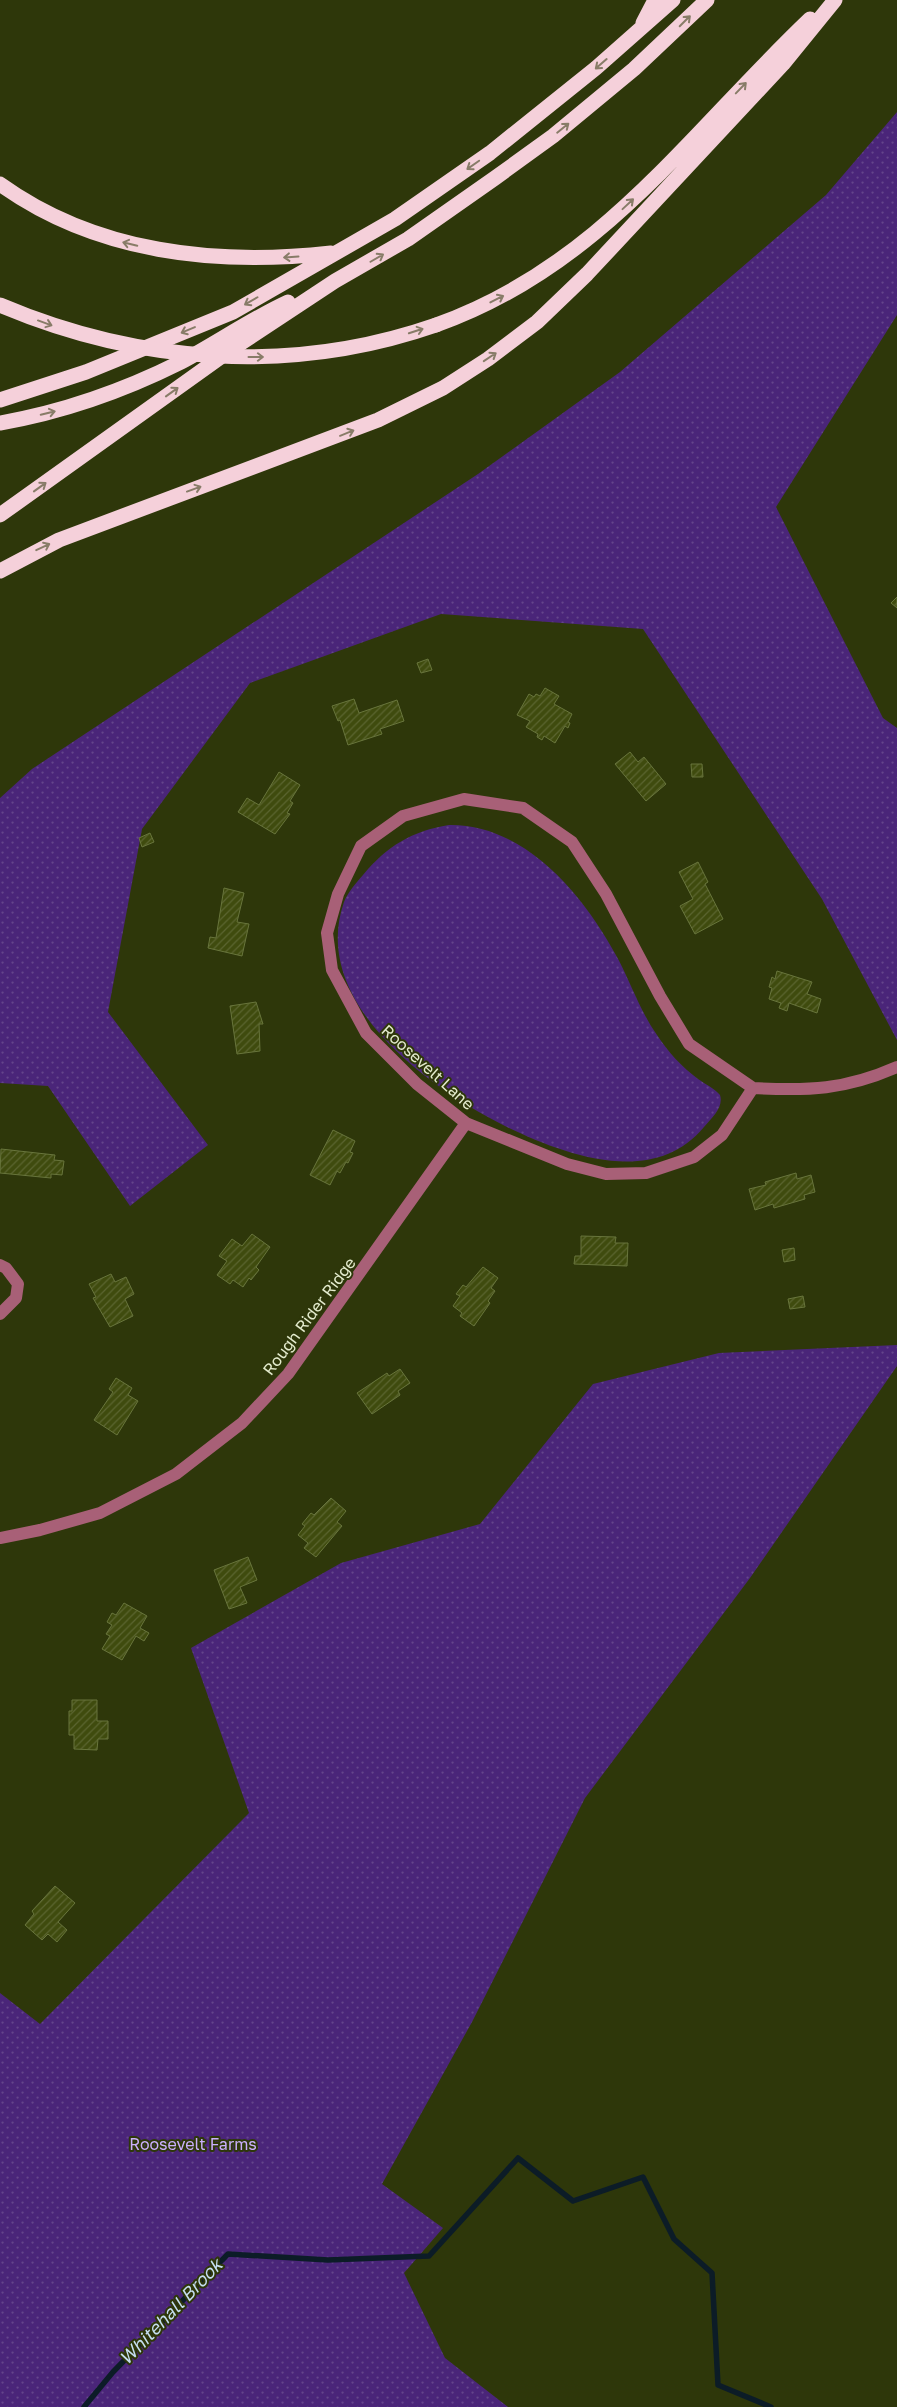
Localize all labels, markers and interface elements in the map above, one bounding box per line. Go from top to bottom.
one-way arrow [679,15,692,27]
one-way arrow [595,59,608,70]
one-way arrow [735,81,747,94]
one-way arrow [556,122,569,133]
one-way arrow [467,160,481,170]
one-way arrow [621,198,634,210]
one-way arrow [122,239,138,248]
one-way arrow [283,252,299,261]
one-way arrow [370,252,384,262]
one-way arrow [489,294,504,304]
one-way arrow [244,296,259,306]
one-way arrow [37,319,53,328]
one-way arrow [181,326,196,336]
one-way arrow [408,326,423,335]
one-way arrow [248,352,264,362]
one-way arrow [483,352,497,362]
one-way arrow [165,387,179,397]
one-way arrow [39,408,55,417]
one-way arrow [339,427,354,437]
one-way arrow [33,482,47,492]
one-way arrow [186,484,202,493]
one-way arrow [35,542,50,552]
street label: Roosevelt Lane [377,1020,479,1114]
street label: Rough Rider Ridge [258,1253,360,1379]
park label: Roosevelt Farms [129,2134,257,2154]
water label: Whitehall Brook [114,2252,228,2369]

